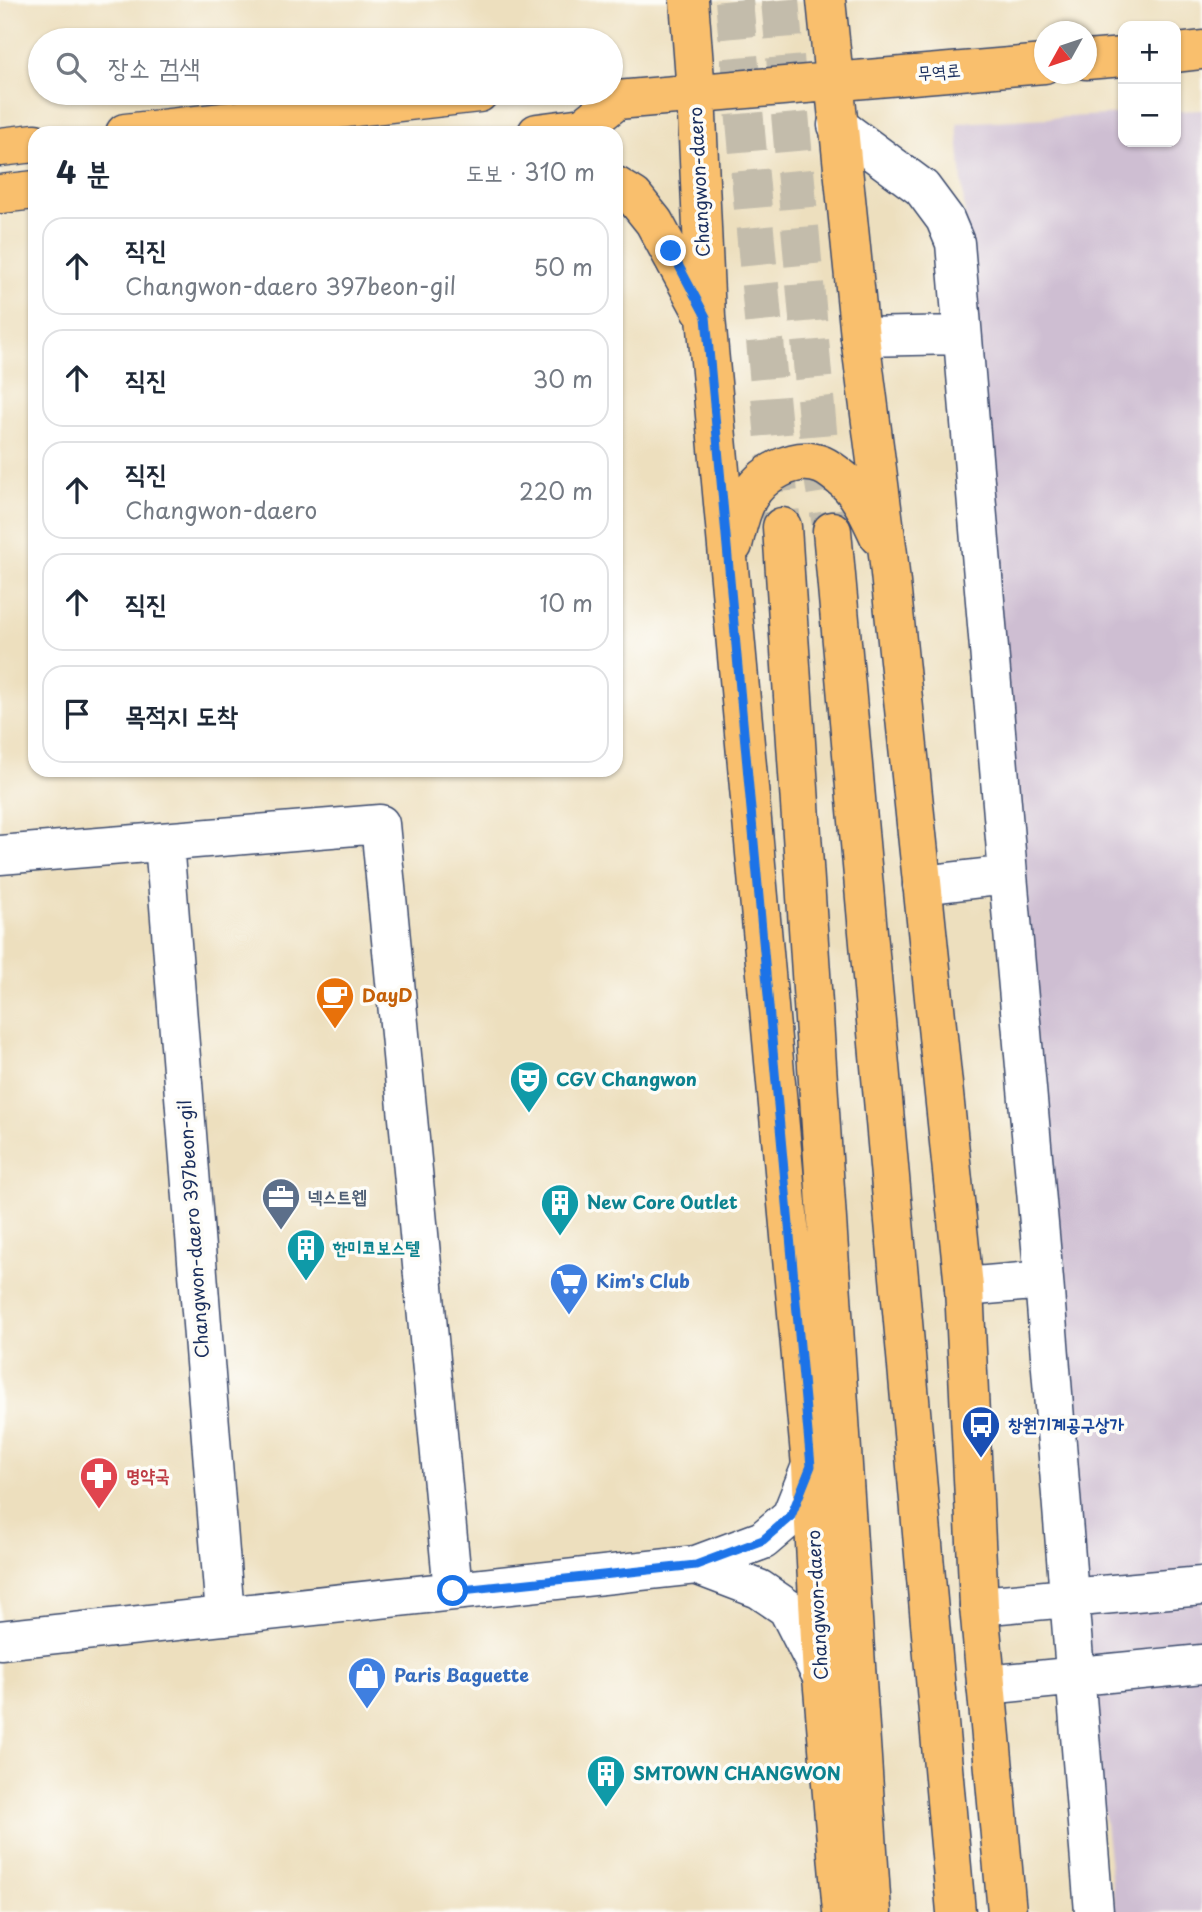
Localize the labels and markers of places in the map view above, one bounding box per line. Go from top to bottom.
cafe icon: DayD [314,975,356,1030]
place label: DayD [362,981,413,1008]
theatre icon: CGV Changwon [508,1059,550,1114]
place label: CGV Changwon [556,1065,697,1092]
office icon: 넥스트웹 [260,1176,302,1231]
place label: 넥스트웹 [308,1182,366,1209]
building icon: New Core Outlet [539,1182,581,1237]
place label: New Core Outlet [587,1188,738,1215]
building icon: 한미코보스텔 [285,1227,327,1282]
place label: 한미코보스텔 [332,1233,420,1260]
supermarket icon: Kim's Club [548,1261,590,1316]
place label: Kim's Club [596,1267,690,1294]
bus stop icon: 창원기계공구상가 [960,1404,1002,1459]
place label: 창원기계공구상가 [1008,1410,1124,1437]
pharmacy icon: 명약국 [78,1455,120,1510]
place label: 명약국 [126,1461,169,1488]
shop icon: Paris Baguette [346,1655,388,1710]
place label: Paris Baguette [394,1661,529,1688]
building icon: SMTOWN CHANGWON [585,1753,627,1808]
place label: SMTOWN CHANGWON [633,1759,841,1786]

